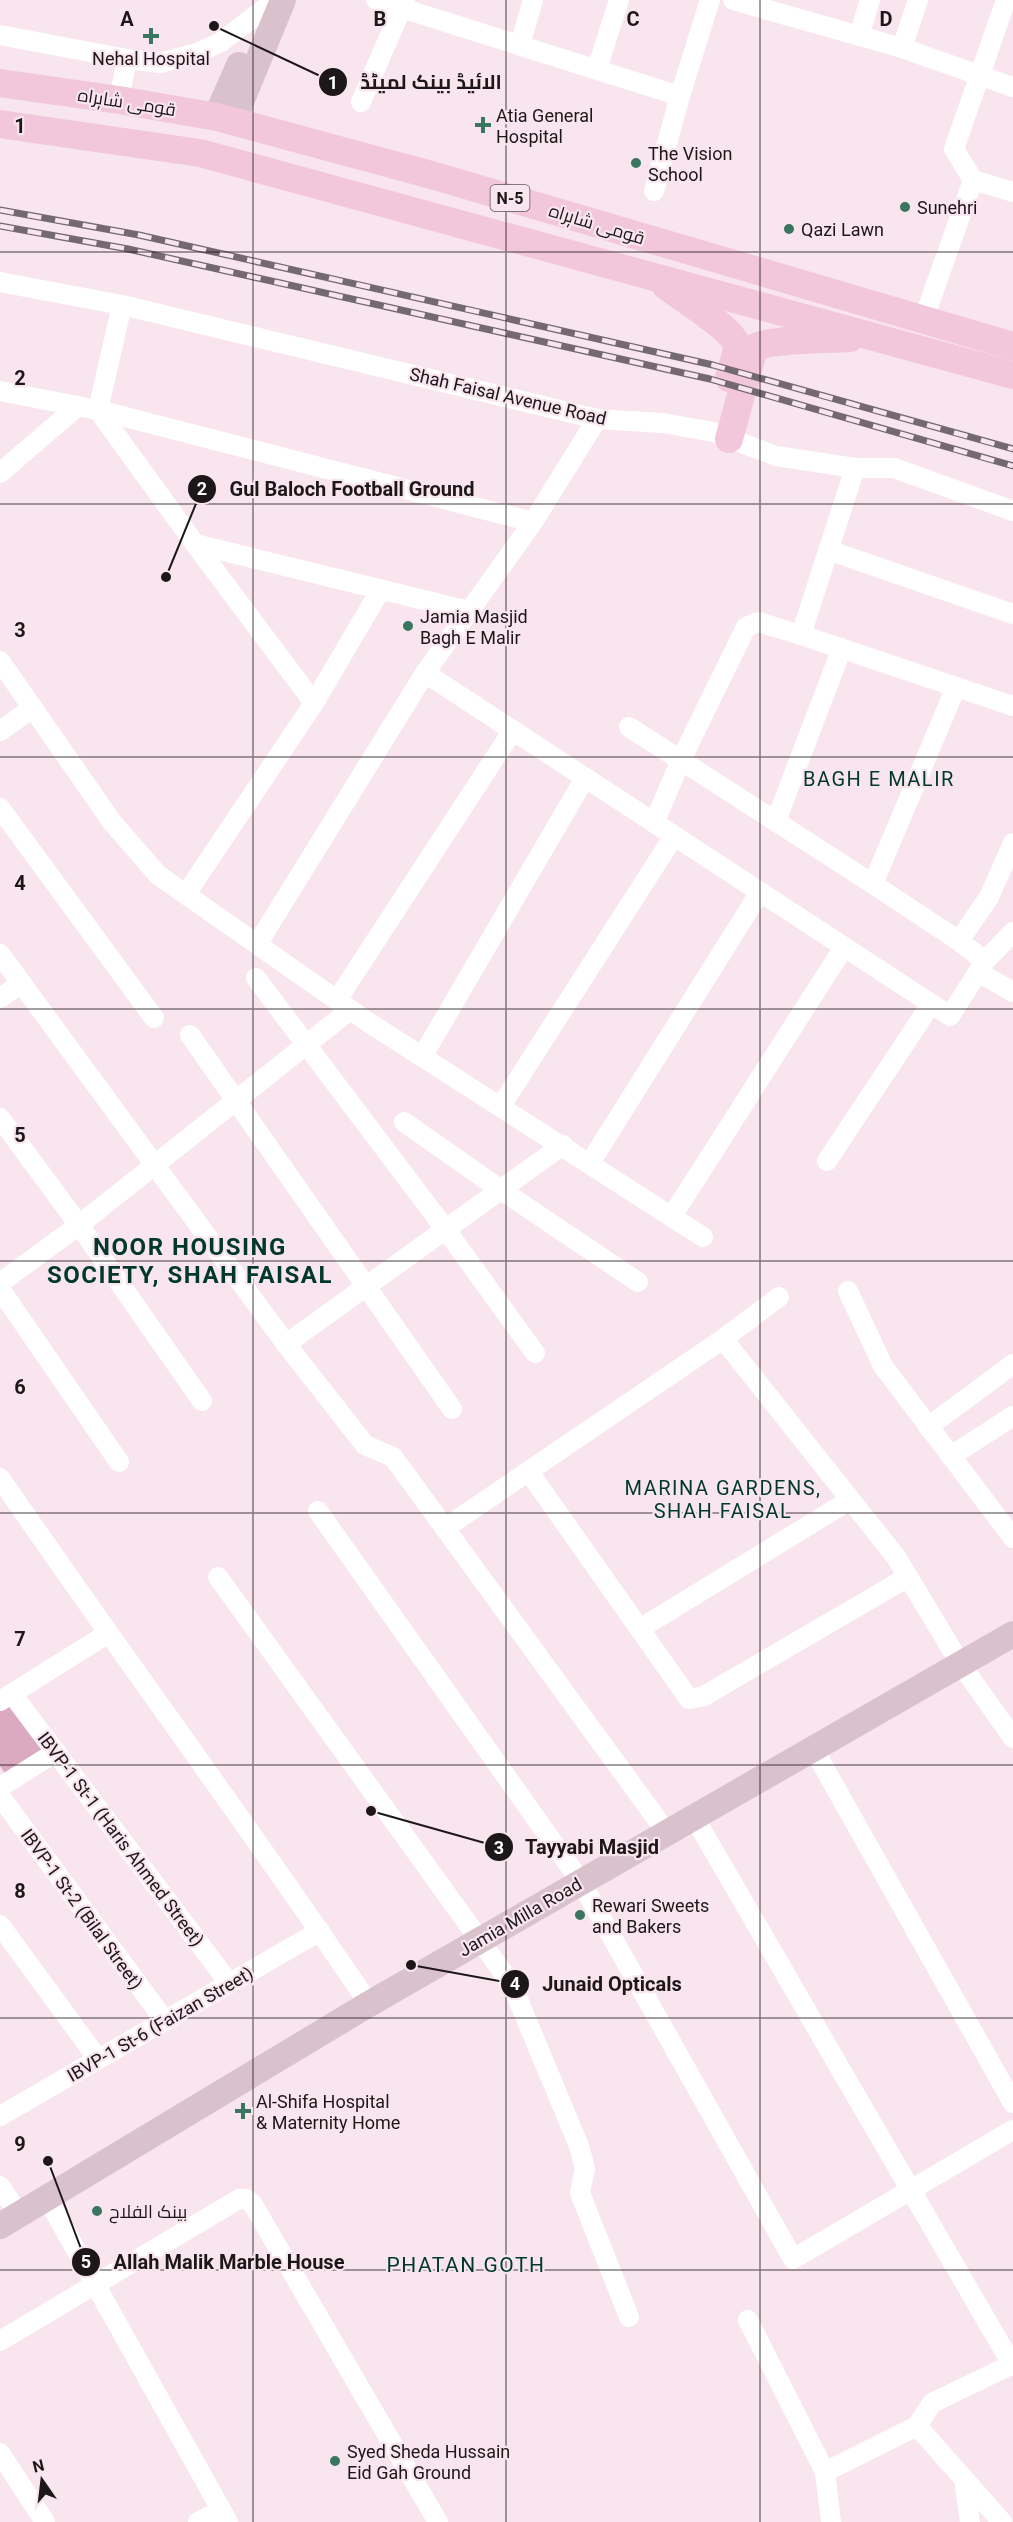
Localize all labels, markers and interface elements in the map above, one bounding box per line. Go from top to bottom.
text: A [120,7,134,31]
text: B [374,7,386,31]
text: C [626,7,640,31]
text: D [880,7,893,31]
marker: Nehal Hospital [142,27,160,45]
place label: Nehal Hospital [92,48,210,69]
callout: الائیڈ بینک لمیٹڈ [318,63,513,101]
text: الائیڈ بینک لمیٹڈ [360,70,502,94]
text: 1 [328,72,338,93]
street label: قومی شاہراہ [76,84,178,122]
place label: Atia General Hospital [496,105,593,147]
text: 1 [14,114,26,138]
marker: Atia General Hospital [474,116,492,134]
place label: The Vision School [648,143,732,185]
marker: The Vision School [629,156,643,170]
road number: N-5 [490,185,530,211]
place label: Sunehri [917,197,978,218]
street label: قومی شاہراہ [546,199,647,250]
marker: Sunehri [898,200,912,214]
place label: Qazi Lawn [801,219,884,240]
marker: Qazi Lawn [782,222,796,236]
street label: Shah Faisal Avenue Road [408,363,608,429]
text: 2 [14,366,26,390]
callout: Gul Baloch Football Ground [187,470,486,508]
text: Gul Baloch Football Ground [230,477,474,501]
text: 2 [197,478,207,499]
place label: Jamia Masjid Bagh E Malir [420,606,528,648]
text: 3 [14,618,26,642]
marker: Jamia Masjid Bagh E Malir [401,619,415,633]
district label: BAGH E MALIR [803,767,955,791]
text: 4 [14,871,26,895]
text: 5 [14,1123,26,1147]
district label: NOOR HOUSING SOCIETY, SHAH FAISAL [47,1233,333,1289]
text: 6 [14,1375,26,1399]
district label: MARINA GARDENS, SHAH FAISAL [625,1476,821,1523]
text: 7 [14,1627,26,1651]
street label: IBVP-1 St-1 (Haris Ahmed Street) [33,1728,208,1951]
street label: IBVP-1 St-2 (Bilal Street) [16,1825,147,1994]
callout: Tayyabi Masjid [484,1828,671,1866]
text: Tayyabi Masjid [525,1835,659,1859]
text: 3 [494,1837,504,1858]
street label: Jamia Milla Road [455,1873,585,1961]
text: 8 [14,1879,26,1903]
place label: Rewari Sweets and Bakers [592,1895,709,1937]
marker: Rewari Sweets and Bakers [573,1908,587,1922]
street label: IBVP-1 St-6 (Faizan Street) [63,1962,257,2087]
callout: Junaid Opticals [500,1965,694,2003]
text: Junaid Opticals [542,1972,682,1996]
text: 4 [510,1973,520,1994]
place label: Al-Shifa Hospital & Maternity Home [256,2091,400,2133]
marker: Al-Shifa Hospital & Maternity Home [234,2102,252,2120]
text: 9 [14,2132,26,2156]
place label: بینک الفلاح [109,2201,187,2224]
marker: بینک الفلاح [90,2204,104,2218]
callout: Allah Malik Marble House [71,2243,356,2281]
text: Allah Malik Marble House [114,2250,345,2274]
text: 5 [81,2251,91,2272]
district label: PHATAN GOTH [387,2253,545,2277]
place label: Syed Sheda Hussain Eid Gah Ground [347,2441,510,2483]
north arrow [12,2450,72,2510]
marker: Syed Sheda Hussain Eid Gah Ground [328,2454,342,2468]
text: N [31,2455,46,2477]

